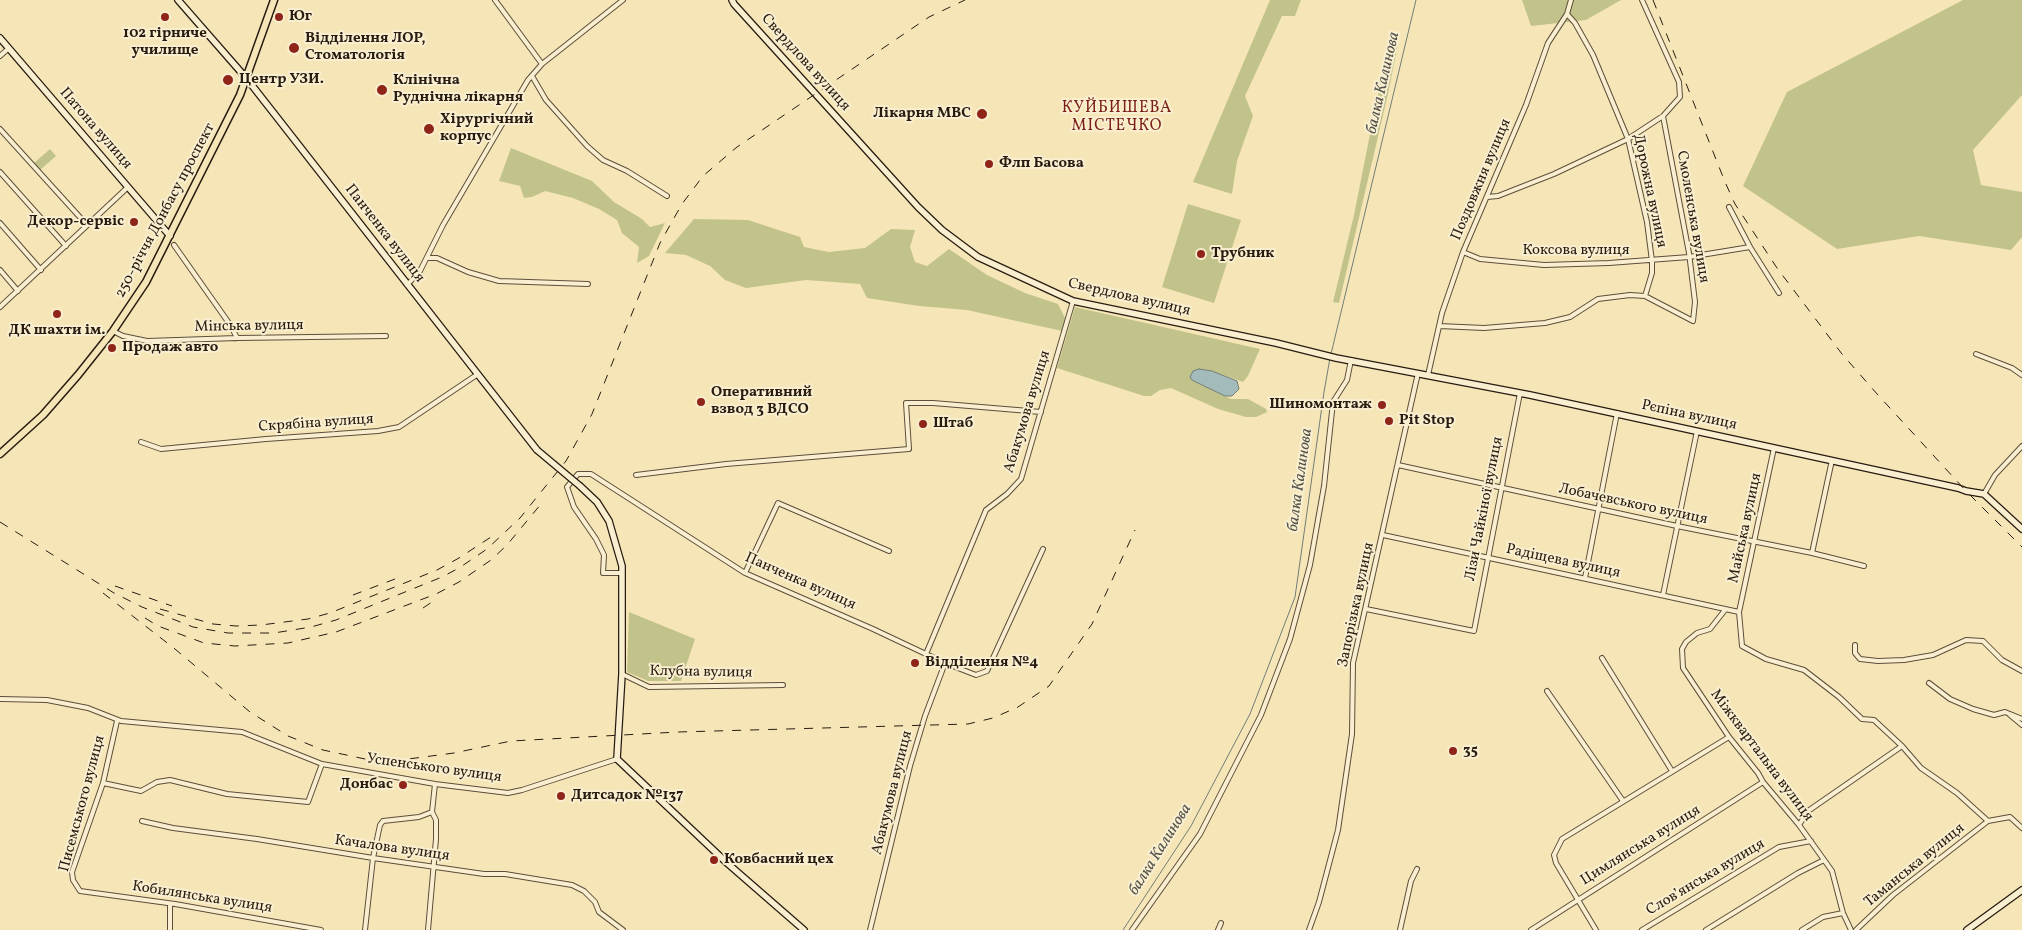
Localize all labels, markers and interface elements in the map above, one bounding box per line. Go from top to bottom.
place label: Юг [289,8,312,26]
marker: 102 гірниче училище [159,11,171,23]
marker: Юг [273,11,285,23]
street label: Свердлова вулиця [757,11,853,115]
place label: 102 гірниче училище [123,25,207,60]
place label: Відділення ЛОР, Стоматологія [305,30,426,65]
water label: балка Калинова [1363,30,1405,136]
marker: Відділення ЛОР, Стоматологія [287,41,301,55]
place label: Центр УЗИ. [239,71,324,89]
place label: Клінічна Руднічна лікарня [393,72,523,107]
marker: Центр УЗИ. [221,73,235,87]
marker: Клінічна Руднічна лікарня [375,83,389,97]
street label: Патона вулиця [55,85,135,173]
district label: КУЙБИШЕВА МІСТЕЧКО [1061,99,1173,137]
place label: Лікарня МВС [873,105,971,123]
marker: Лікарня МВС [975,107,989,121]
place label: Хірургічний корпус [440,111,533,146]
street label: Поздовжня вулиця [1448,116,1516,244]
street label: 250-річчя Донбасу проспект [112,120,220,302]
marker: Хірургічний корпус [422,122,436,136]
street label: Дорожна вулиця [1628,133,1670,249]
street label: Смоленська вулиця [1671,149,1713,285]
place label: Флп Басова [999,155,1084,173]
marker: Флп Басова [983,158,995,170]
street label: Панченка вулиця [340,181,428,287]
place label: Декор-сервіс [27,213,124,231]
marker: Декор-сервіс [128,216,140,228]
street label: Коксова вулиця [1522,242,1630,260]
place label: Трубник [1211,245,1274,263]
marker: Трубник [1195,248,1207,260]
street label: Свердлова вулиця [1066,275,1192,321]
marker: ДК шахти ім. [51,308,63,320]
street label: Мінська вулиця [194,317,304,337]
place label: ДК шахти ім. [9,322,105,340]
place label: Продаж авто [122,339,218,357]
marker: Продаж авто [106,342,118,354]
street label: Абакумова вулиця [1001,349,1055,475]
place label: Оперативний взвод 3 ВДСО [711,384,812,419]
marker: Оперативний взвод 3 ВДСО [695,396,707,408]
place label: Шиномонтаж [1269,396,1372,414]
street label: Рєпіна вулиця [1640,397,1738,435]
marker: Шиномонтаж [1376,399,1388,411]
street label: Скрябіна вулиця [258,411,374,437]
place label: Pit Stop [1399,412,1454,430]
place label: Штаб [933,415,973,433]
marker: Pit Stop [1383,415,1395,427]
marker: Штаб [917,418,929,430]
water label: балка Калинова [1284,427,1318,533]
street label: Лізи Чайкіної вулиця [1462,435,1508,583]
street label: Майська вулиця [1726,471,1766,585]
street label: Лобачевського вулиця [1557,480,1709,530]
street label: Запорізька вулиця [1335,541,1379,669]
street label: Радіщева вулиця [1504,541,1622,583]
street label: Панченка вулиця [742,549,858,615]
place label: Відділення №4 [925,654,1038,672]
marker: Відділення №4 [909,657,921,669]
street label: Клубна вулиця [649,663,753,683]
street label: Міжквартальна вулиця [1705,686,1817,826]
street label: Абакумова вулиця [869,729,917,857]
street label: Писемського вулиця [56,734,110,874]
place label: 35 [1463,742,1478,760]
marker: 35 [1447,745,1459,757]
street label: Успенського вулиця [365,751,503,787]
place label: Донбас [340,776,393,794]
marker: Донбас [397,779,409,791]
place label: Дитсадок №137 [571,787,683,805]
marker: Дитсадок №137 [555,790,567,802]
water label: балка Калинова [1125,801,1197,899]
street label: Цимлянська вулиця [1578,802,1704,890]
street label: Таманська вулиця [1861,820,1969,912]
street label: Качалова вулиця [333,832,451,866]
street label: Слов’янська вулиця [1644,836,1768,920]
place label: Ковбасний цех [724,851,834,869]
marker: Ковбасний цех [708,854,720,866]
street label: Кобилянська вулиця [131,878,273,918]

